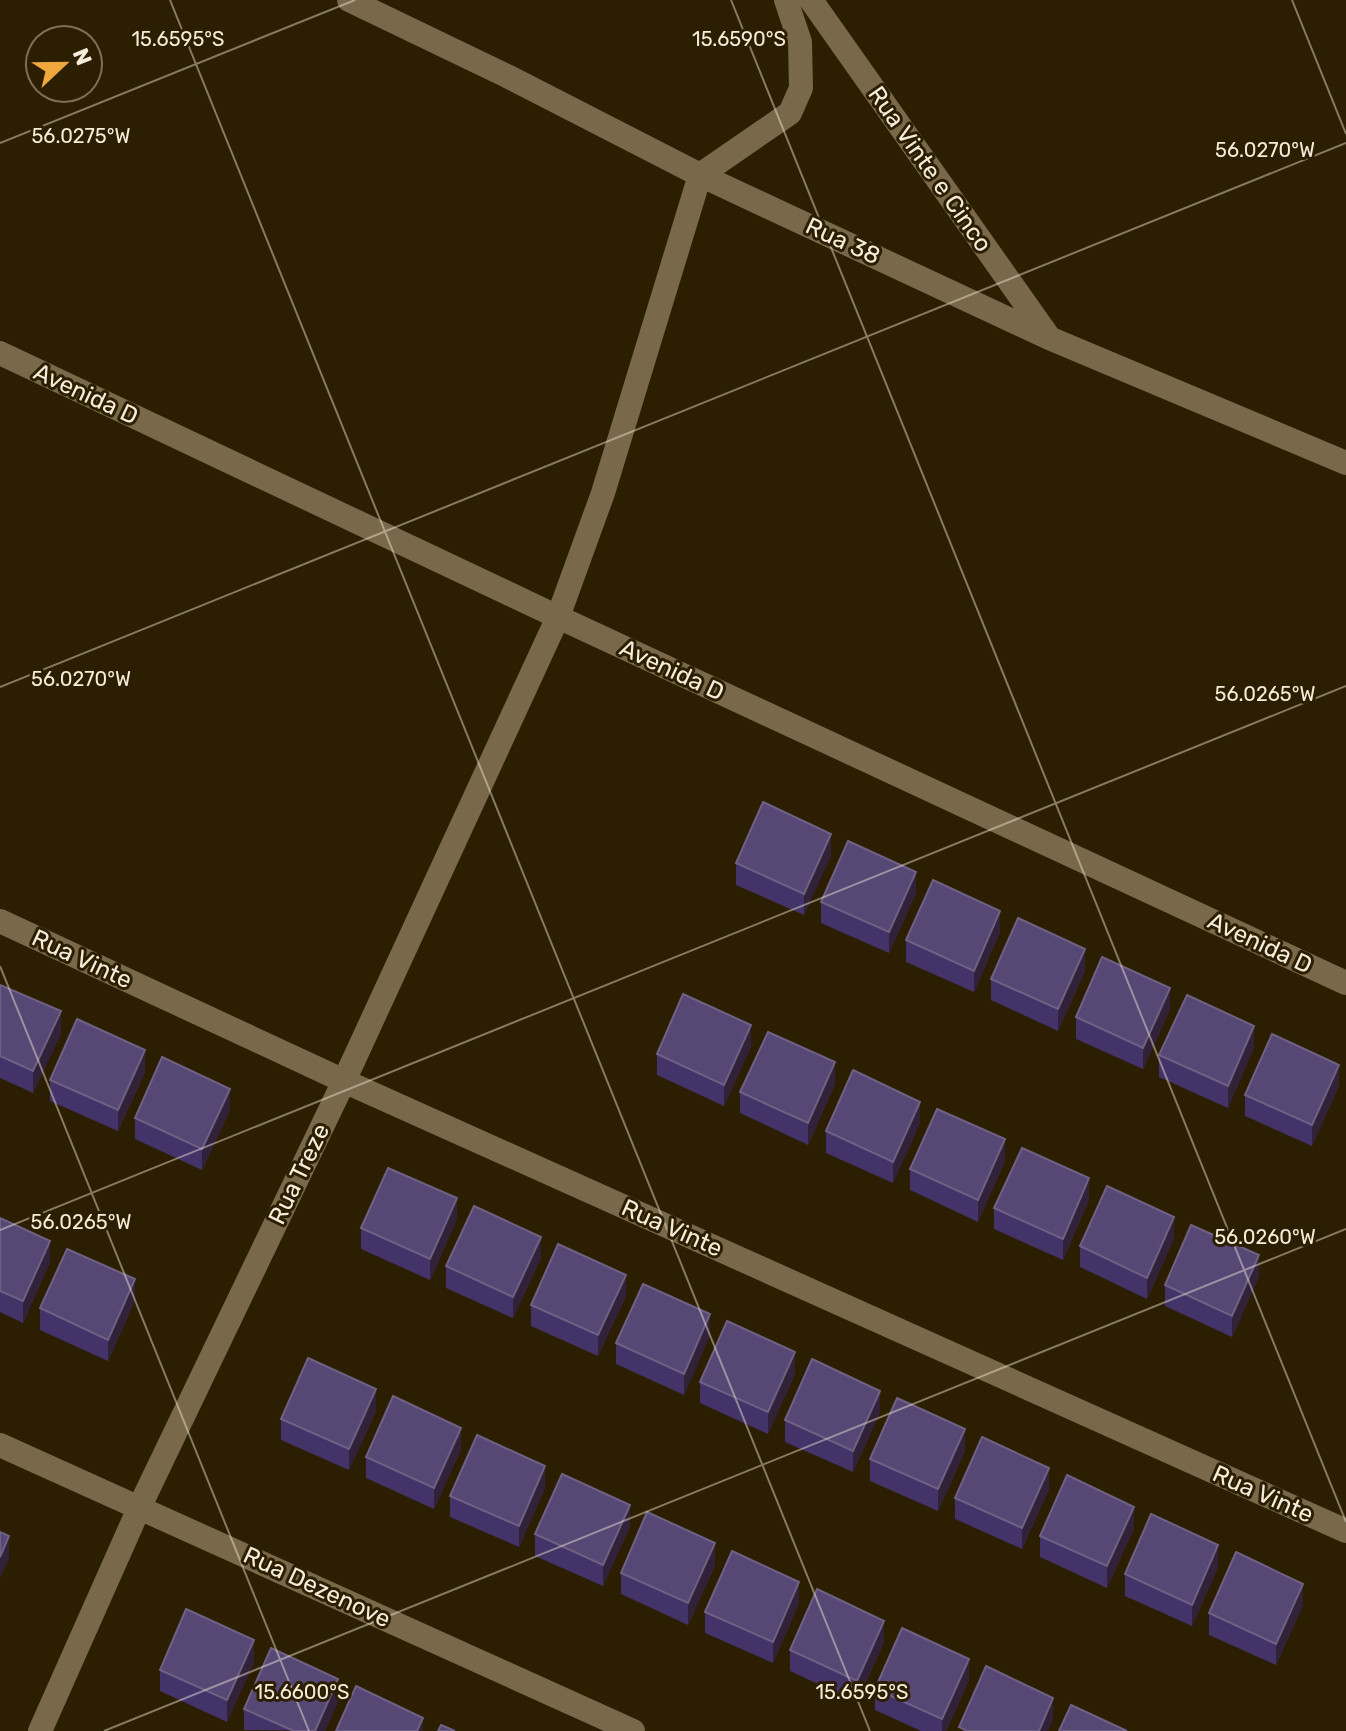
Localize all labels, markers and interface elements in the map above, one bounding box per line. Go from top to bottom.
north arrow [24,24,104,104]
text: 15.6595°S [132,27,224,51]
text: 15.6590°S [692,27,786,51]
text: N [67,44,98,69]
street label: Rua Vinte e Cinco [862,81,998,257]
text: 56.0275°W [31,124,131,148]
text: 56.0270°W [1215,138,1315,162]
street label: Rua 38 [801,212,885,270]
street label: Avenida D [29,358,143,430]
street label: Avenida D [615,634,729,706]
text: 56.0270°W [31,667,131,691]
text: 56.0265°W [1215,682,1315,706]
street label: Avenida D [1203,907,1317,979]
street label: Rua Vinte [27,924,137,994]
street label: Rua Treze [263,1119,335,1229]
street label: Rua Vinte [617,1193,727,1263]
text: 56.0265°W [31,1210,131,1234]
text: 56.0260°W [1214,1225,1316,1249]
street label: Rua Vinte [1208,1459,1318,1529]
street label: Rua Dezenove [239,1541,395,1633]
text: 15.6600°S [255,1680,349,1704]
text: 15.6595°S [816,1680,908,1704]

